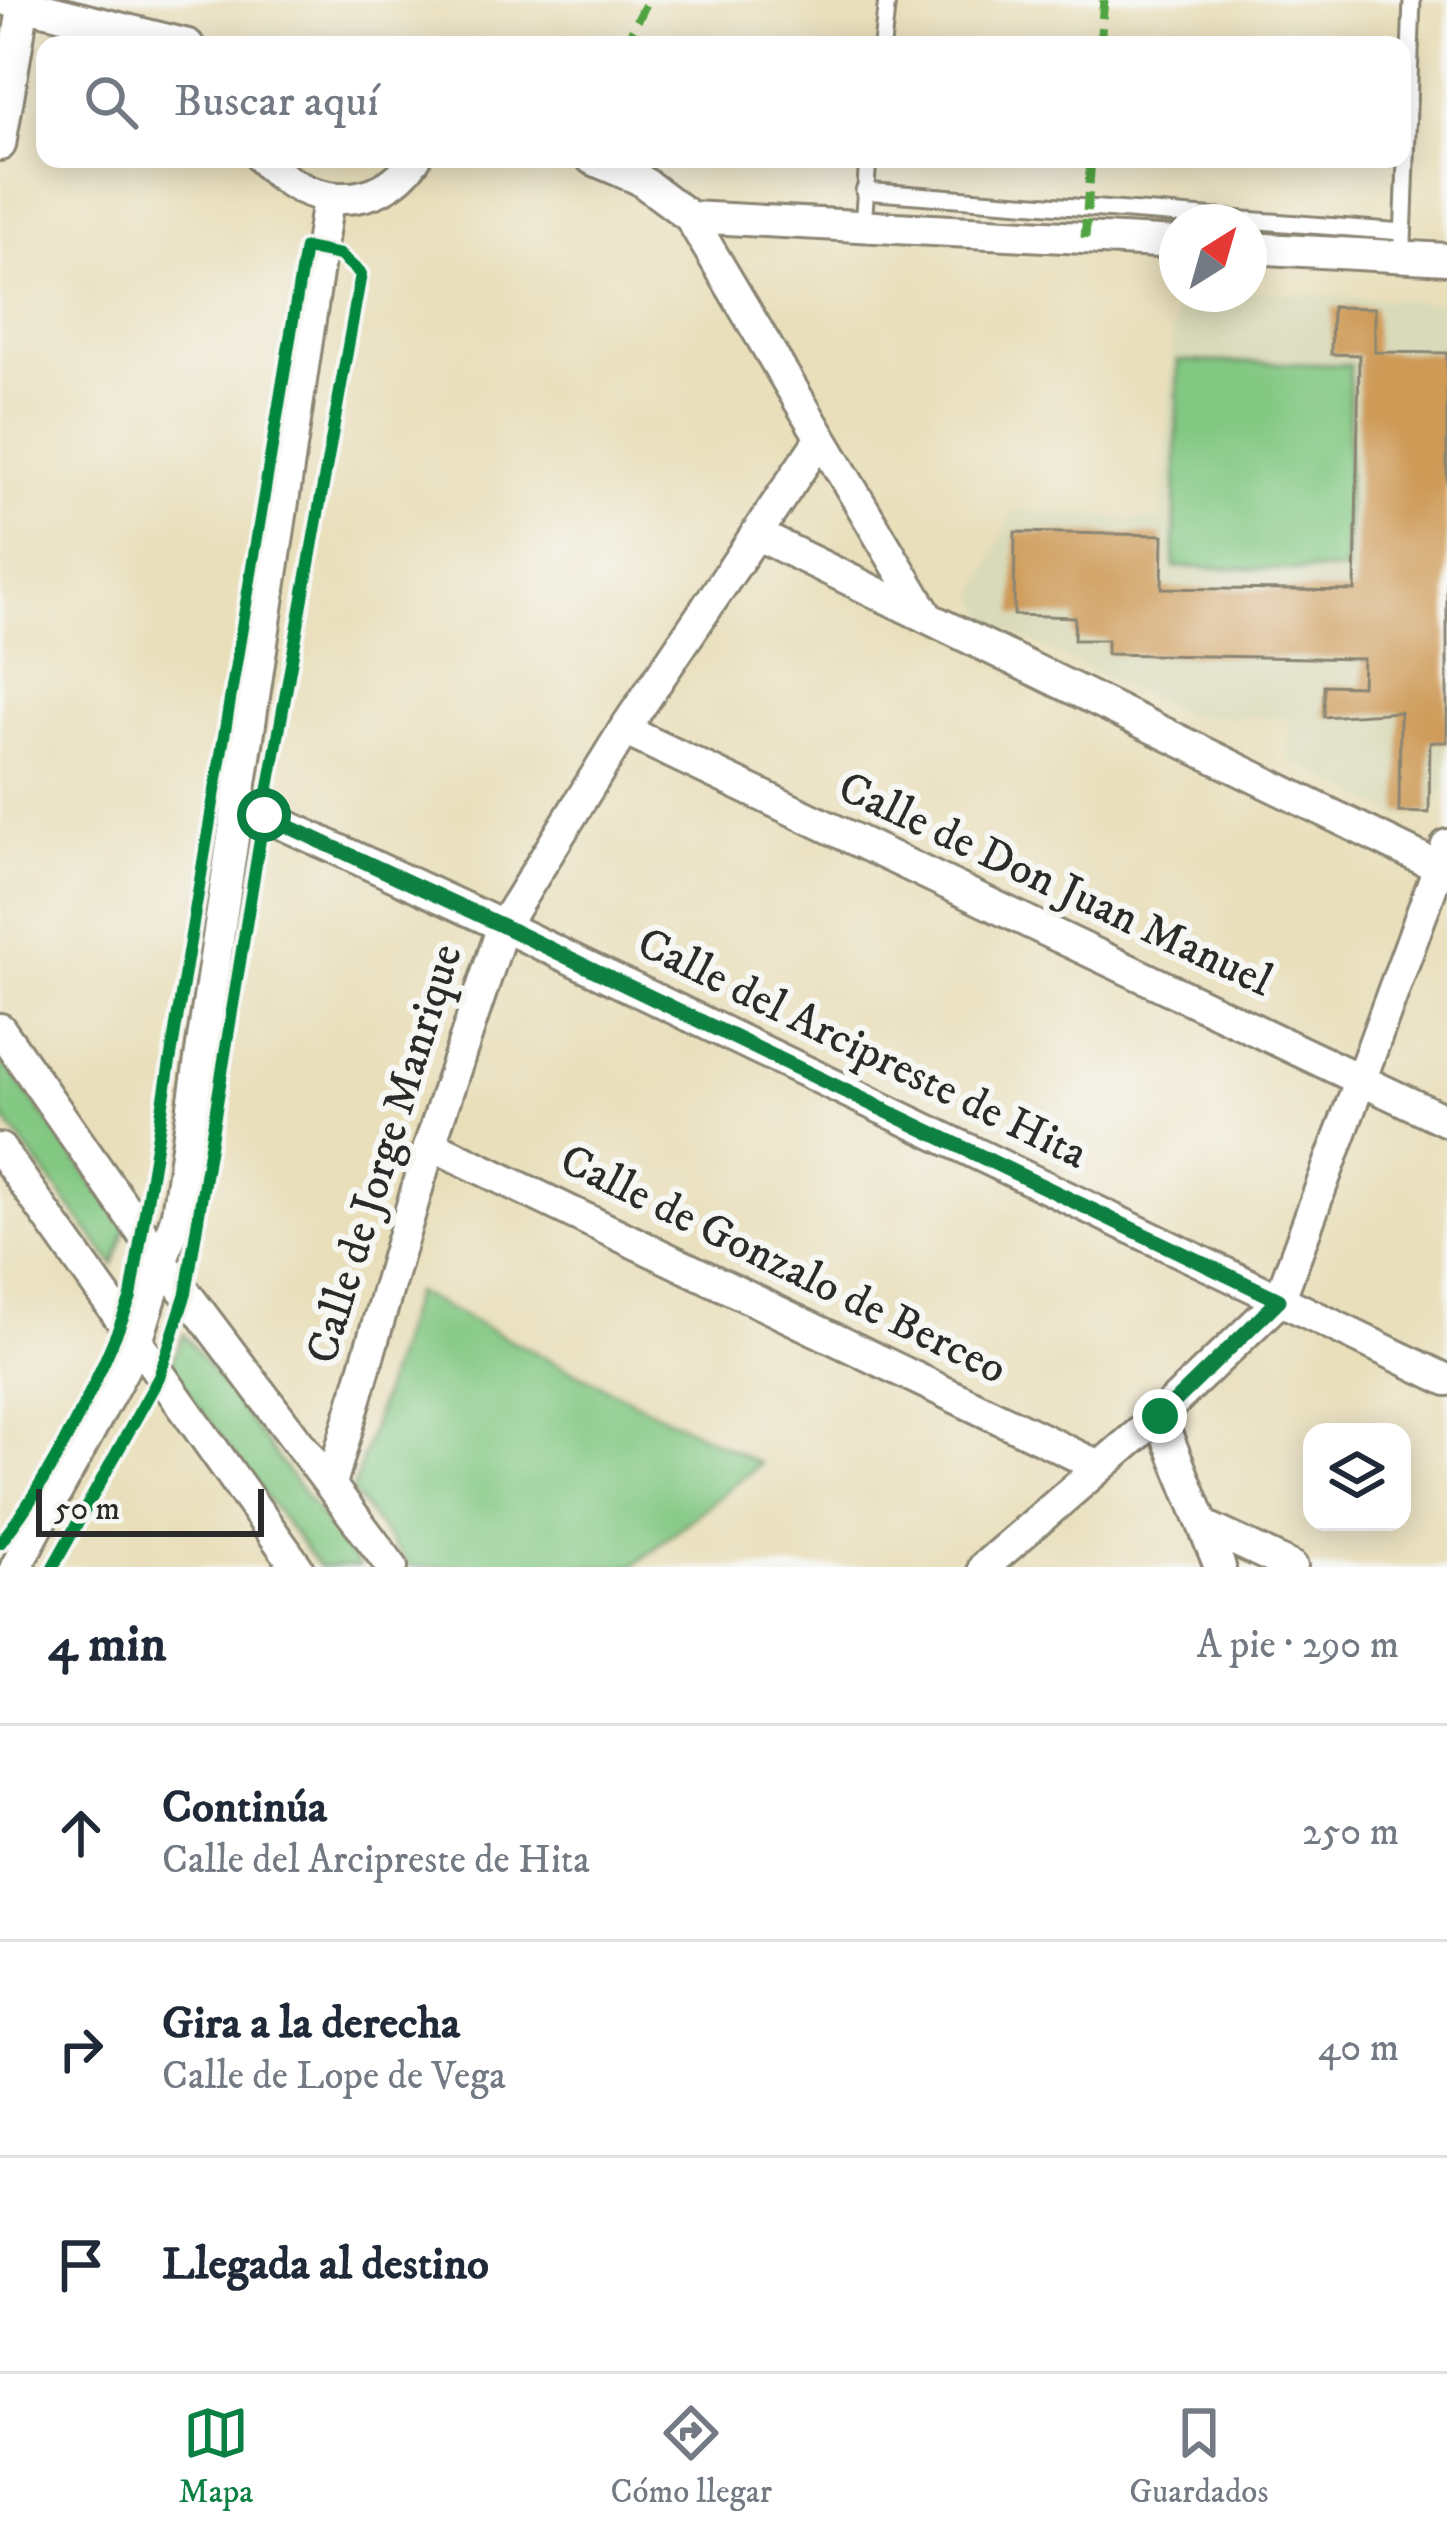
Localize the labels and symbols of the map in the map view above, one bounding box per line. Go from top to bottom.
north arrow [1159,204,1267,312]
street label: Calle de Don Juan Manuel [829,760,1281,1010]
route start [237,788,291,842]
street label: Calle del Arcipreste de Hita [628,916,1096,1182]
street label: Calle de Jorge Manrique [295,938,475,1370]
street label: Calle de Gonzalo de Berceo [551,1133,1015,1397]
route end [1133,1389,1187,1443]
scale bar [36,1483,264,1536]

